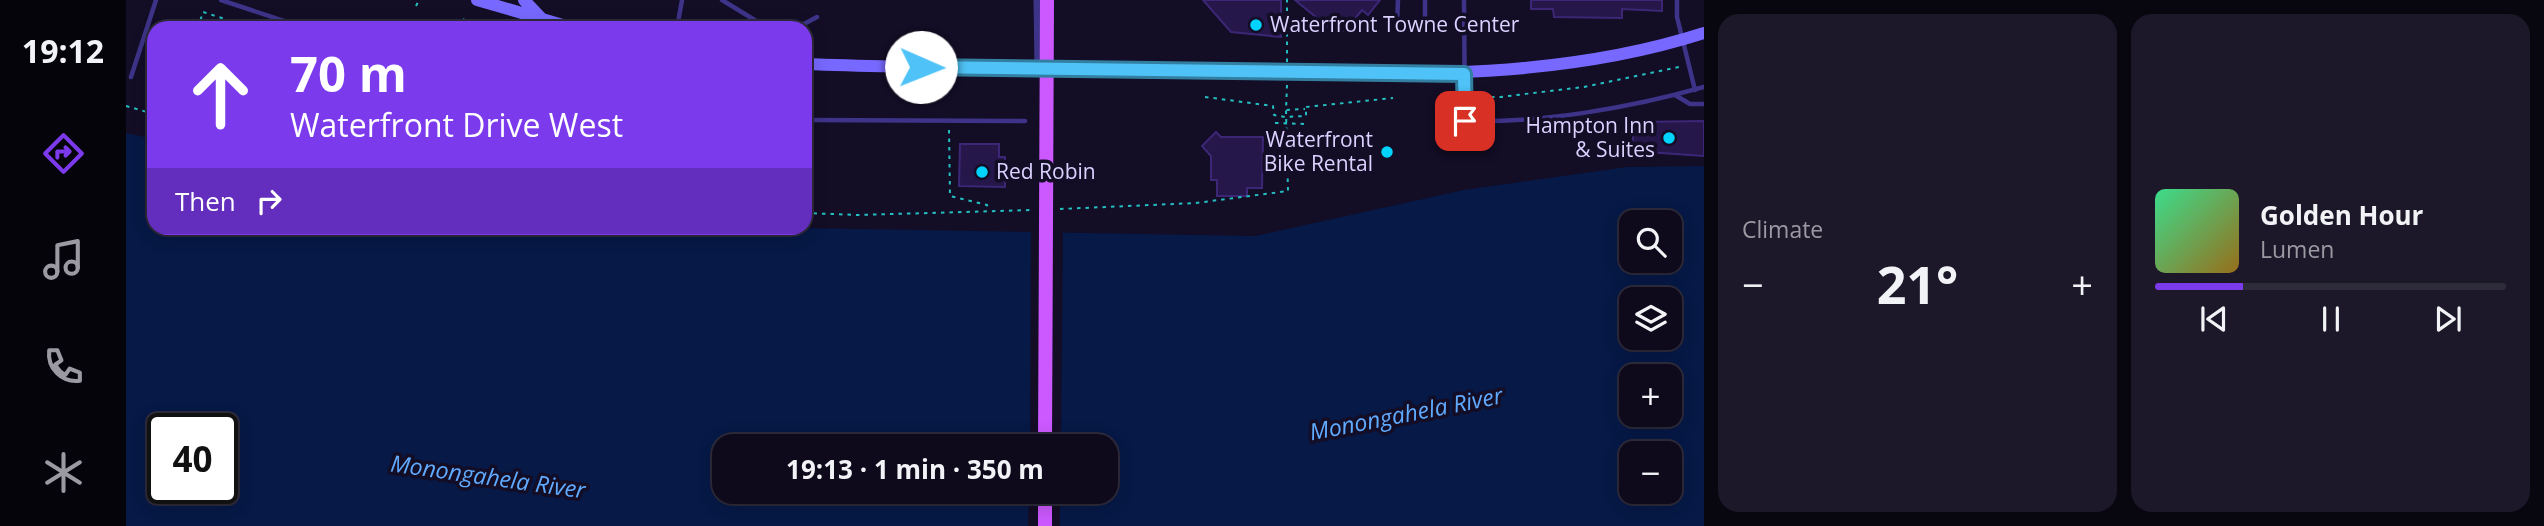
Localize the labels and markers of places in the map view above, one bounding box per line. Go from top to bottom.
place label: Waterfront Towne Center [1270,10,1520,38]
marker: Waterfront Towne Center [1248,17,1264,33]
pin [1435,91,1495,151]
place label: Hampton Inn & Suites [1525,111,1655,163]
place label: Waterfront Bike Rental [1264,125,1373,177]
marker: Hampton Inn & Suites [1661,130,1677,146]
marker: Waterfront Bike Rental [1379,144,1395,160]
place label: Red Robin [996,157,1096,185]
marker: Red Robin [974,164,990,180]

